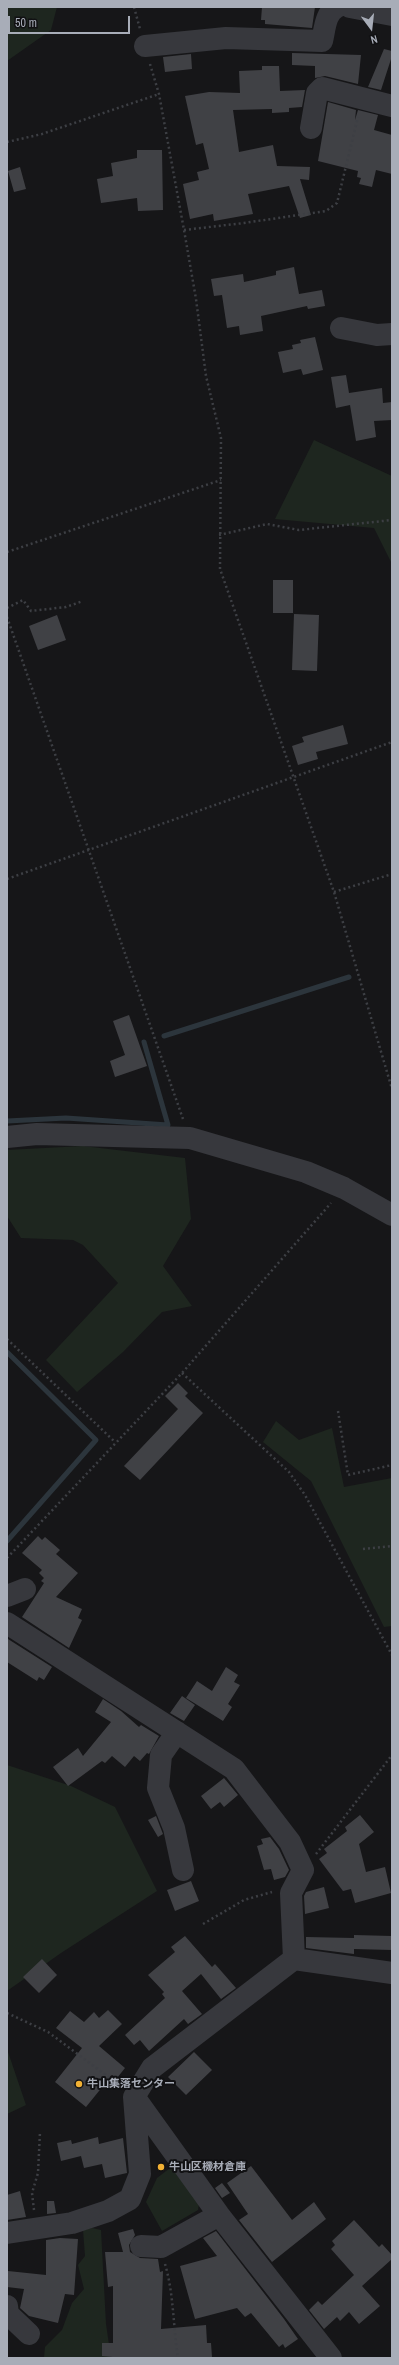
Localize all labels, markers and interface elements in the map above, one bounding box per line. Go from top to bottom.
scale bar [10,8,132,34]
north arrow [351,8,391,48]
text: 50 m [15,15,37,31]
text: N [369,32,379,47]
place label: 牛山集落センター [87,2077,175,2091]
marker: 牛山集落センター [74,2079,84,2089]
place label: 牛山区機材倉庫 [169,2160,246,2174]
marker: 牛山区機材倉庫 [156,2162,166,2172]

